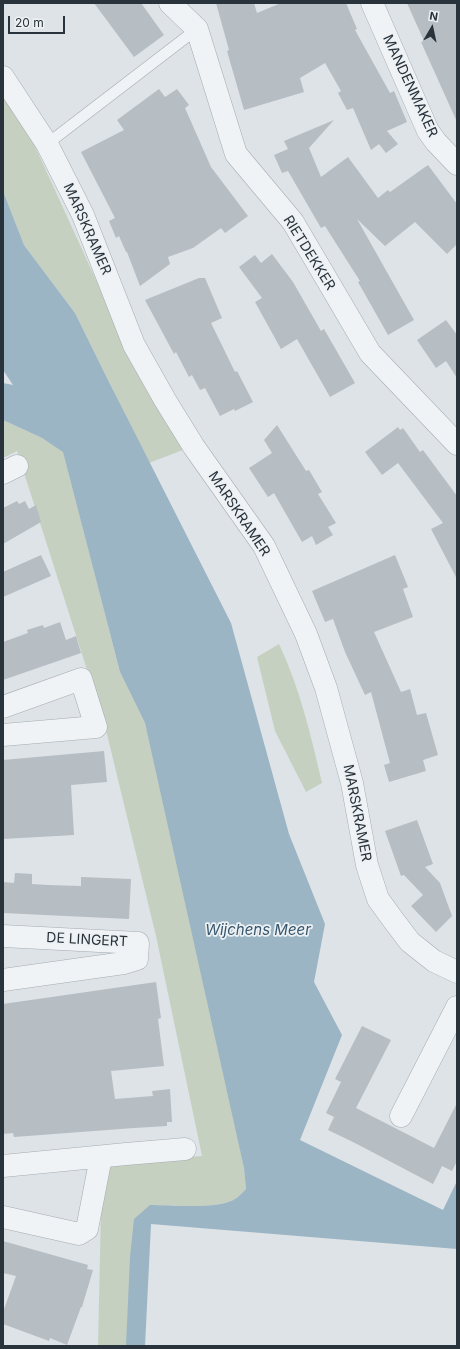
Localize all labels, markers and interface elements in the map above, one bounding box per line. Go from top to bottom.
scale bar [10,8,67,34]
north arrow [412,8,452,48]
text: N [429,9,439,24]
text: 20 m [15,15,44,30]
street label: MANDENMAKER [379,32,441,140]
street label: MARSKRAMER [59,181,115,277]
street label: RIETDEKKER [279,213,339,293]
street label: MARSKRAMER [205,468,273,560]
street label: MARSKRAMER [339,763,375,863]
water label: Wijchens Meer [205,921,311,939]
street label: DE LINGERT [46,929,128,951]

